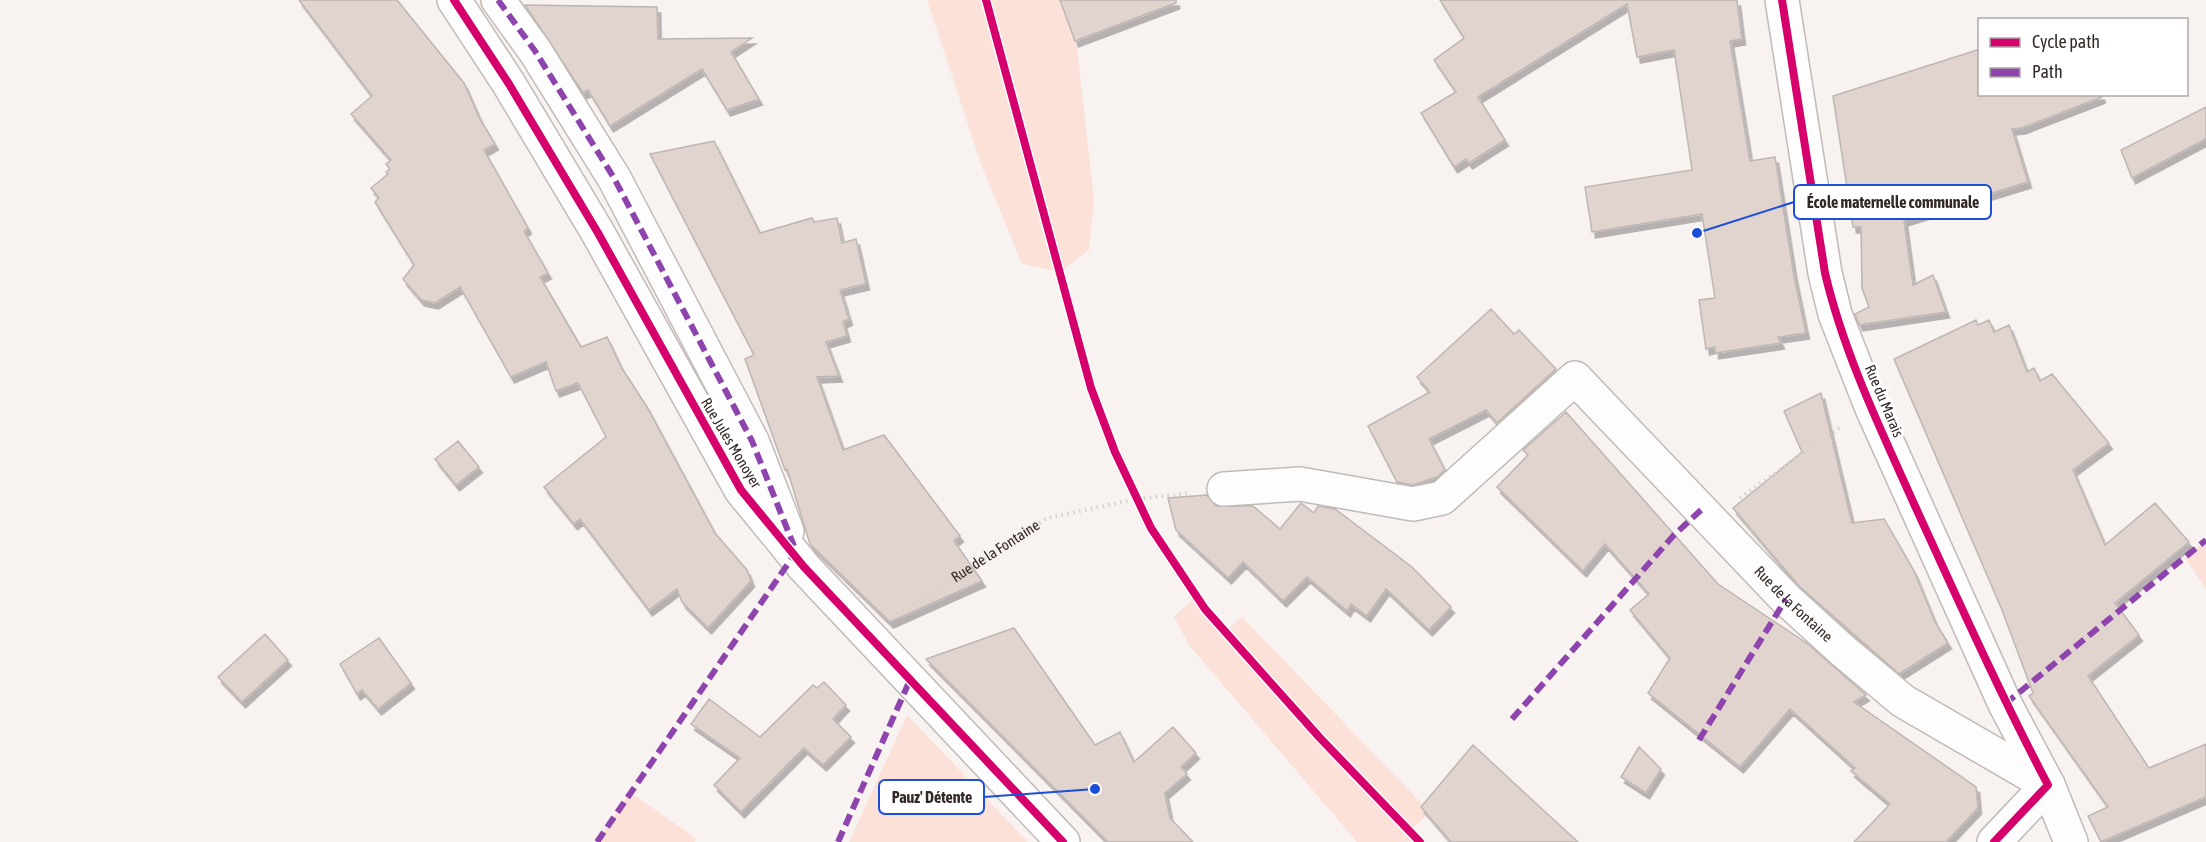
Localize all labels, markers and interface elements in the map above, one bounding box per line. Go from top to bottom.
legend [1978,18,2188,96]
text: Cycle path [2032,31,2100,52]
text: Path [2032,61,2063,82]
callout: École maternelle communale [1794,185,1991,219]
text: École maternelle communale [1807,193,1979,211]
street label: Rue du Marais [1862,362,1907,440]
street label: Rue Jules Monoyer [698,395,765,491]
street label: Rue de la Fontaine [948,516,1043,585]
street label: Rue de la Fontaine [1751,562,1836,645]
callout: Pauz' Détente [879,780,984,814]
text: Pauz' Détente [892,788,972,806]

